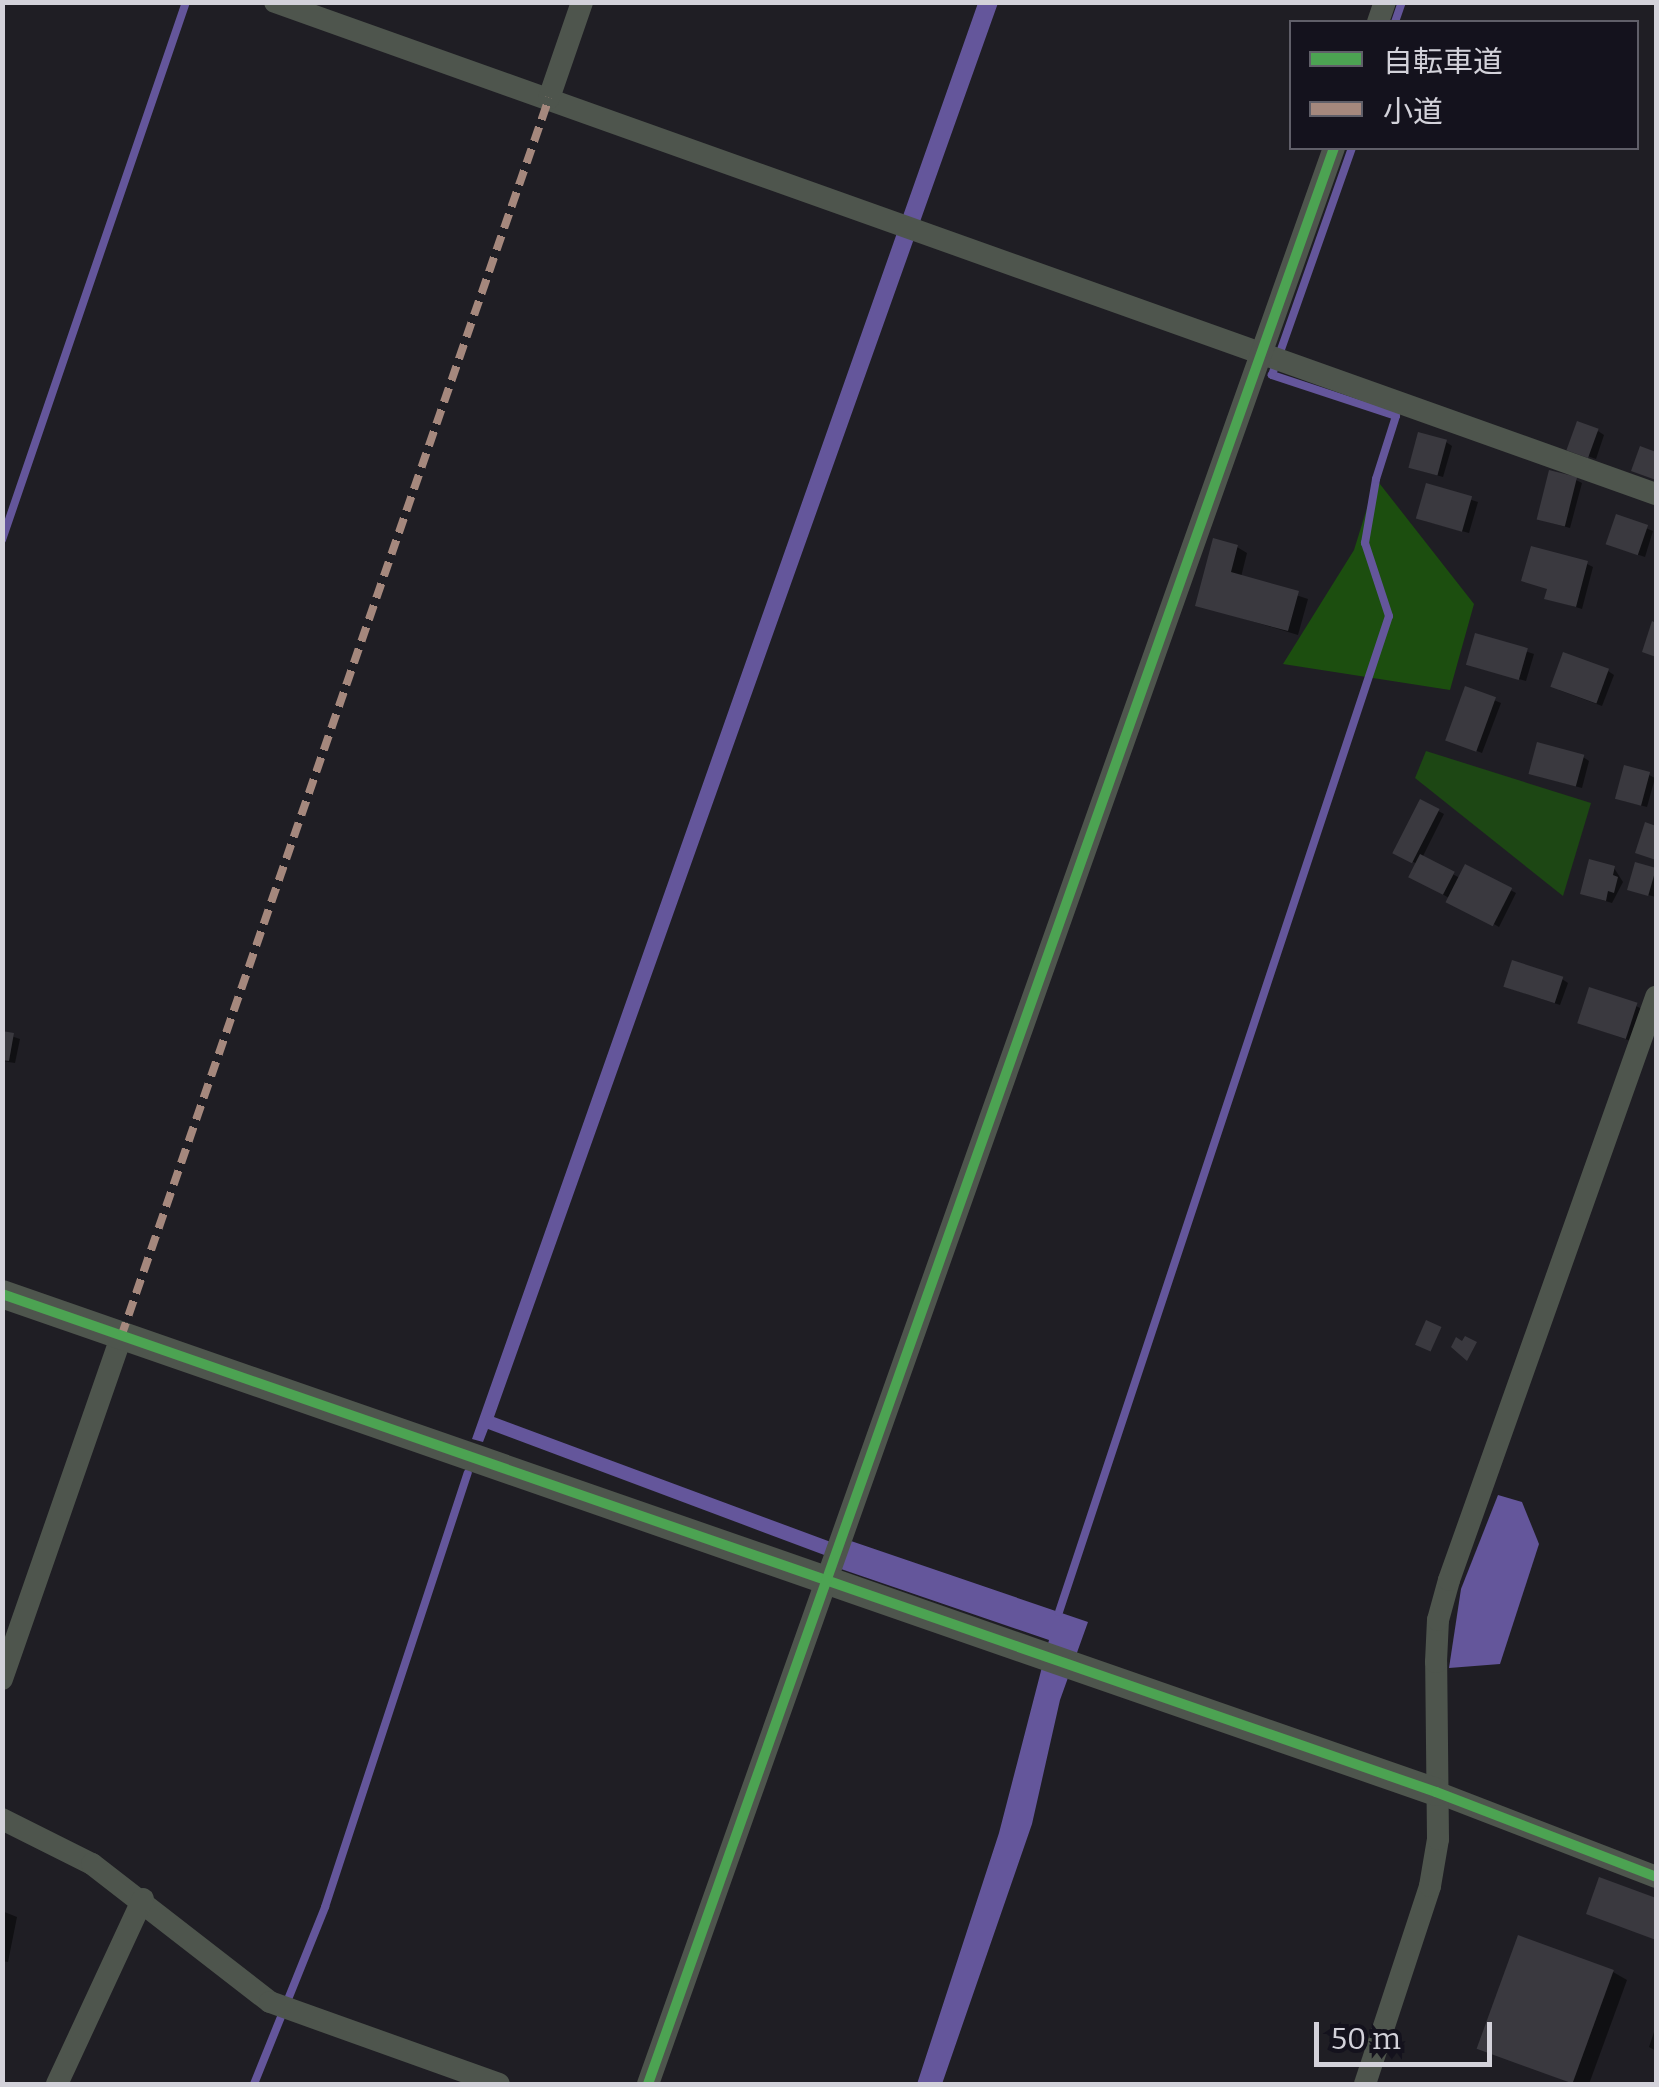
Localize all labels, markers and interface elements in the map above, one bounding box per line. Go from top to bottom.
legend [1289,20,1639,150]
text: 自転車道 [1383,44,1503,80]
text: 小道 [1383,94,1443,130]
scale bar [1319,2002,1496,2064]
text: 50 m [1331,2021,1401,2057]

